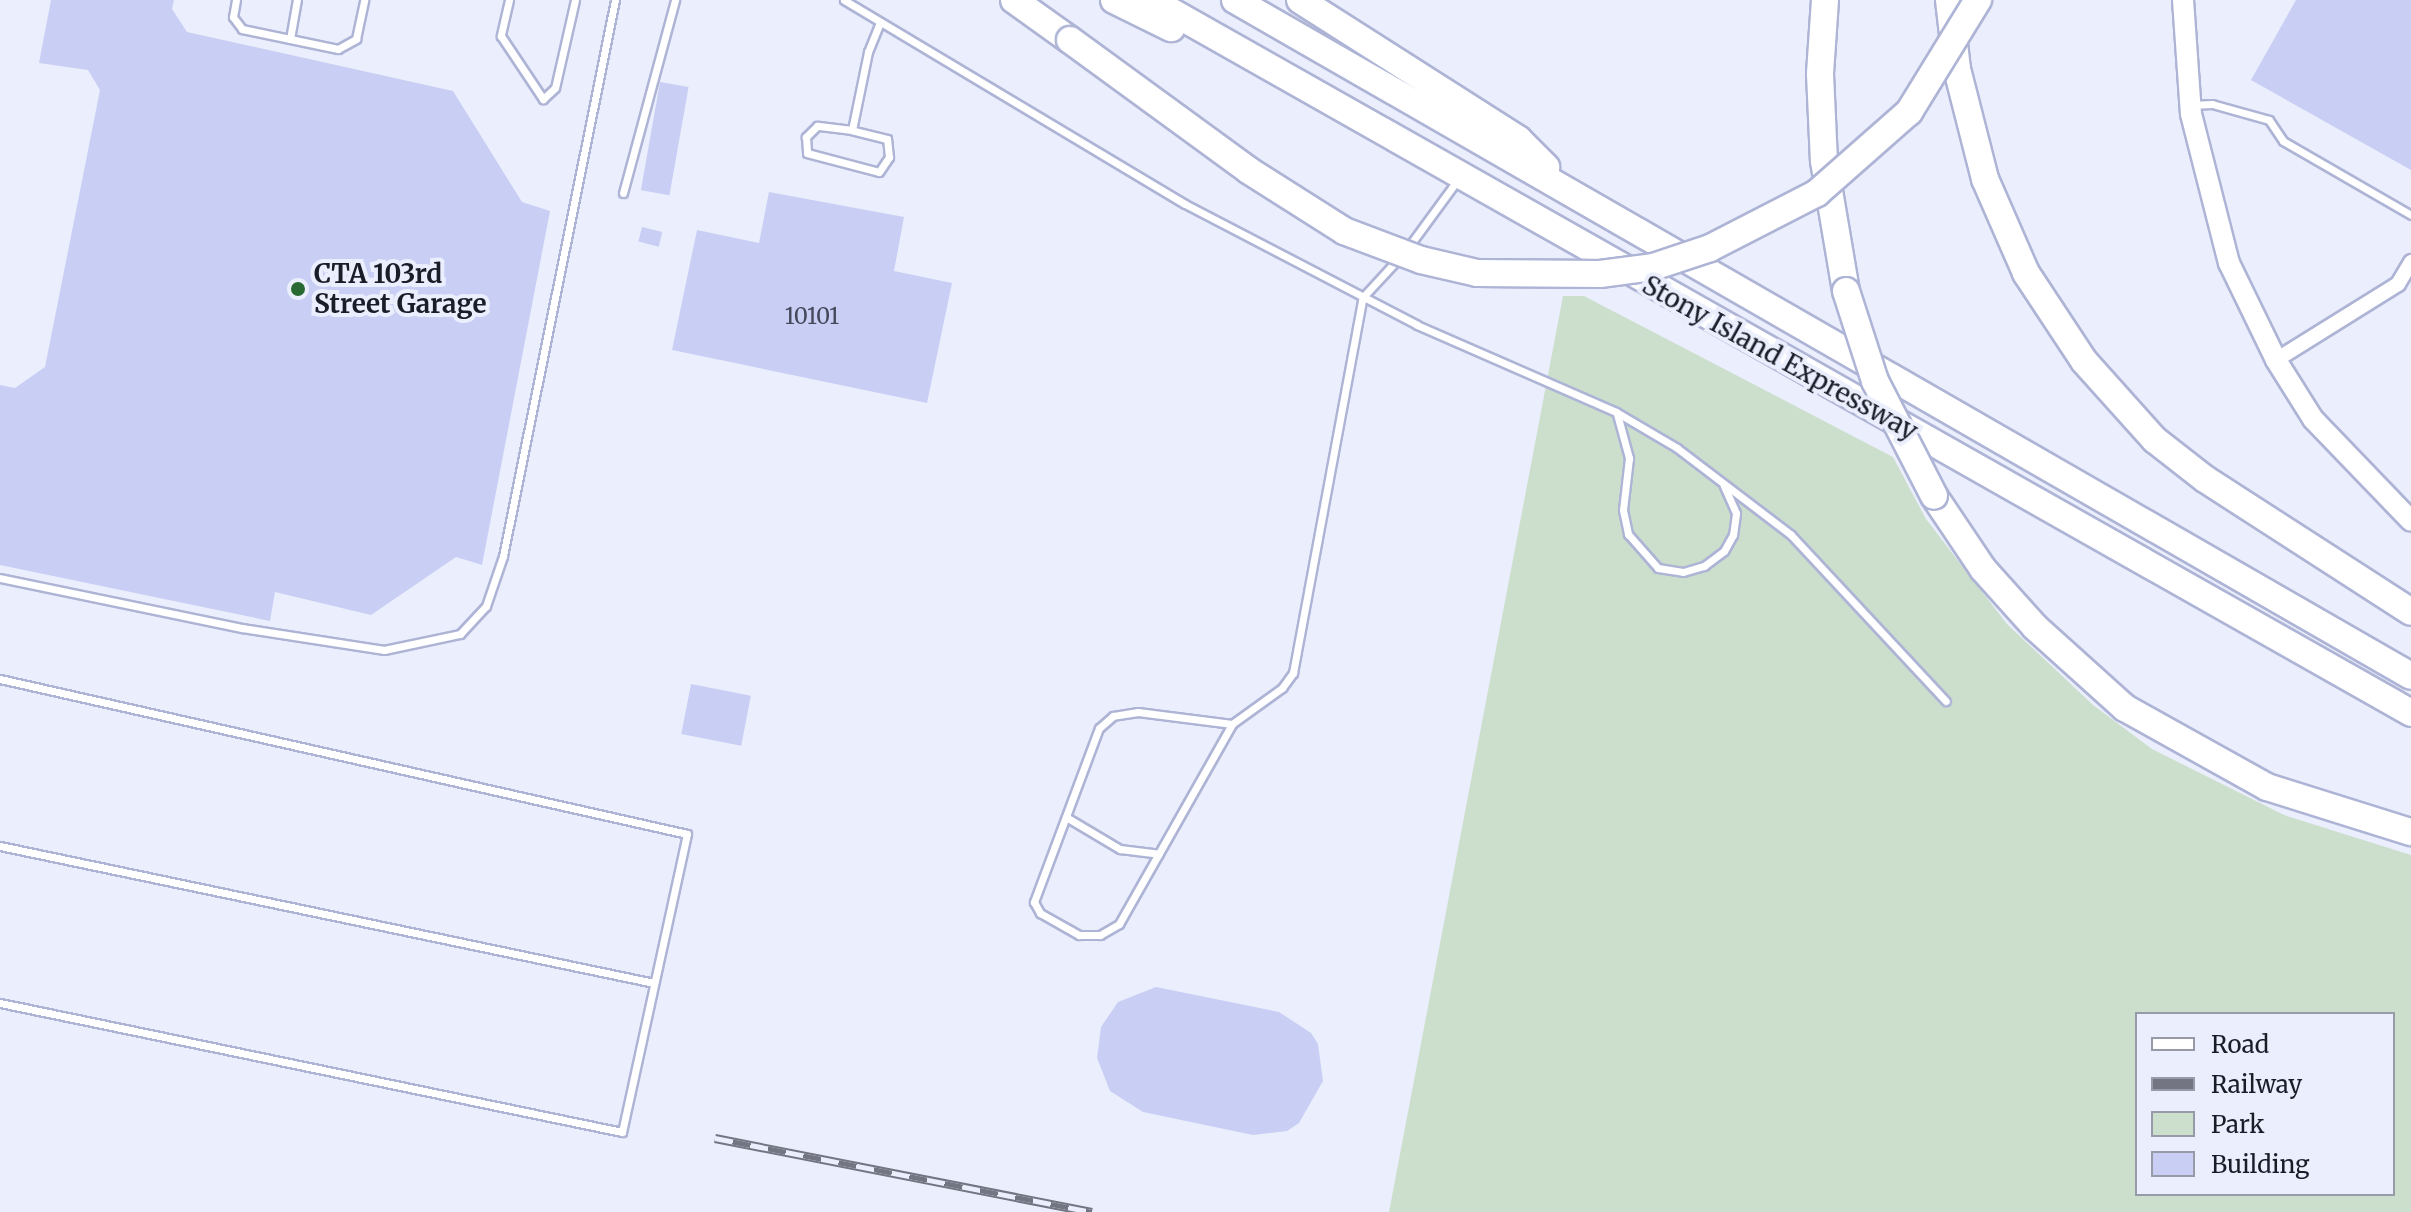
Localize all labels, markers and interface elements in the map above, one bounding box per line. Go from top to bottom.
place label: CTA 103rd Street Garage [314,258,486,320]
street label: Stony Island Expressway [1637,269,1923,447]
marker: CTA 103rd Street Garage [289,280,307,298]
house number: 10101 [785,304,839,330]
legend [2135,1012,2395,1196]
text: Road [2211,1029,2269,1060]
text: Railway [2211,1069,2302,1100]
text: Park [2211,1109,2264,1140]
text: Building [2211,1149,2310,1180]

